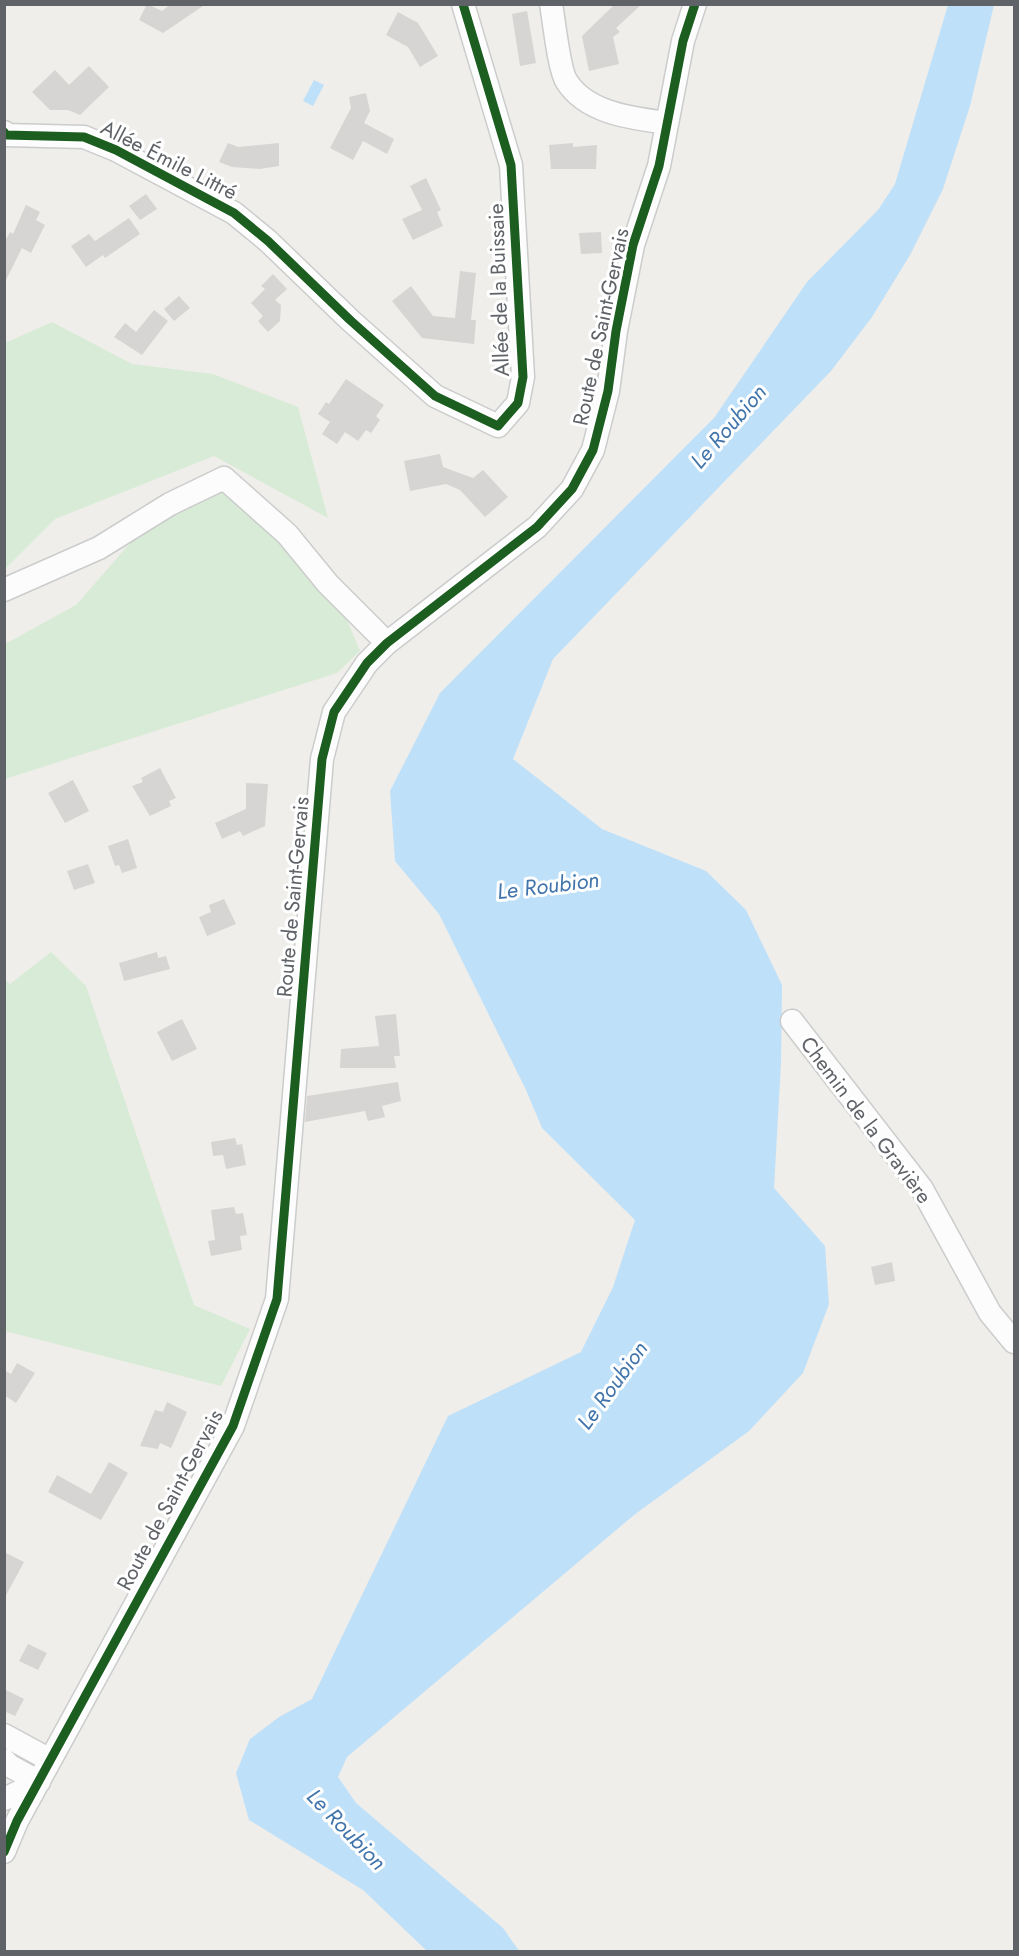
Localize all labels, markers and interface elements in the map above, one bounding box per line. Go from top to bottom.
street label: Allée Émile Littré [96,113,243,207]
street label: Allée de la Buissaie [481,203,517,377]
street label: Route de Saint-Gervais [565,225,637,429]
water label: Le Roubion [682,377,774,475]
street label: Route de Saint-Gervais [269,795,317,999]
water label: Le Roubion [495,863,601,907]
street label: Chemin de la Gravière [793,1030,939,1210]
water label: Le Roubion [569,1334,655,1436]
street label: Route de Saint-Gervais [110,1404,230,1596]
water label: Le Roubion [300,1781,394,1877]

